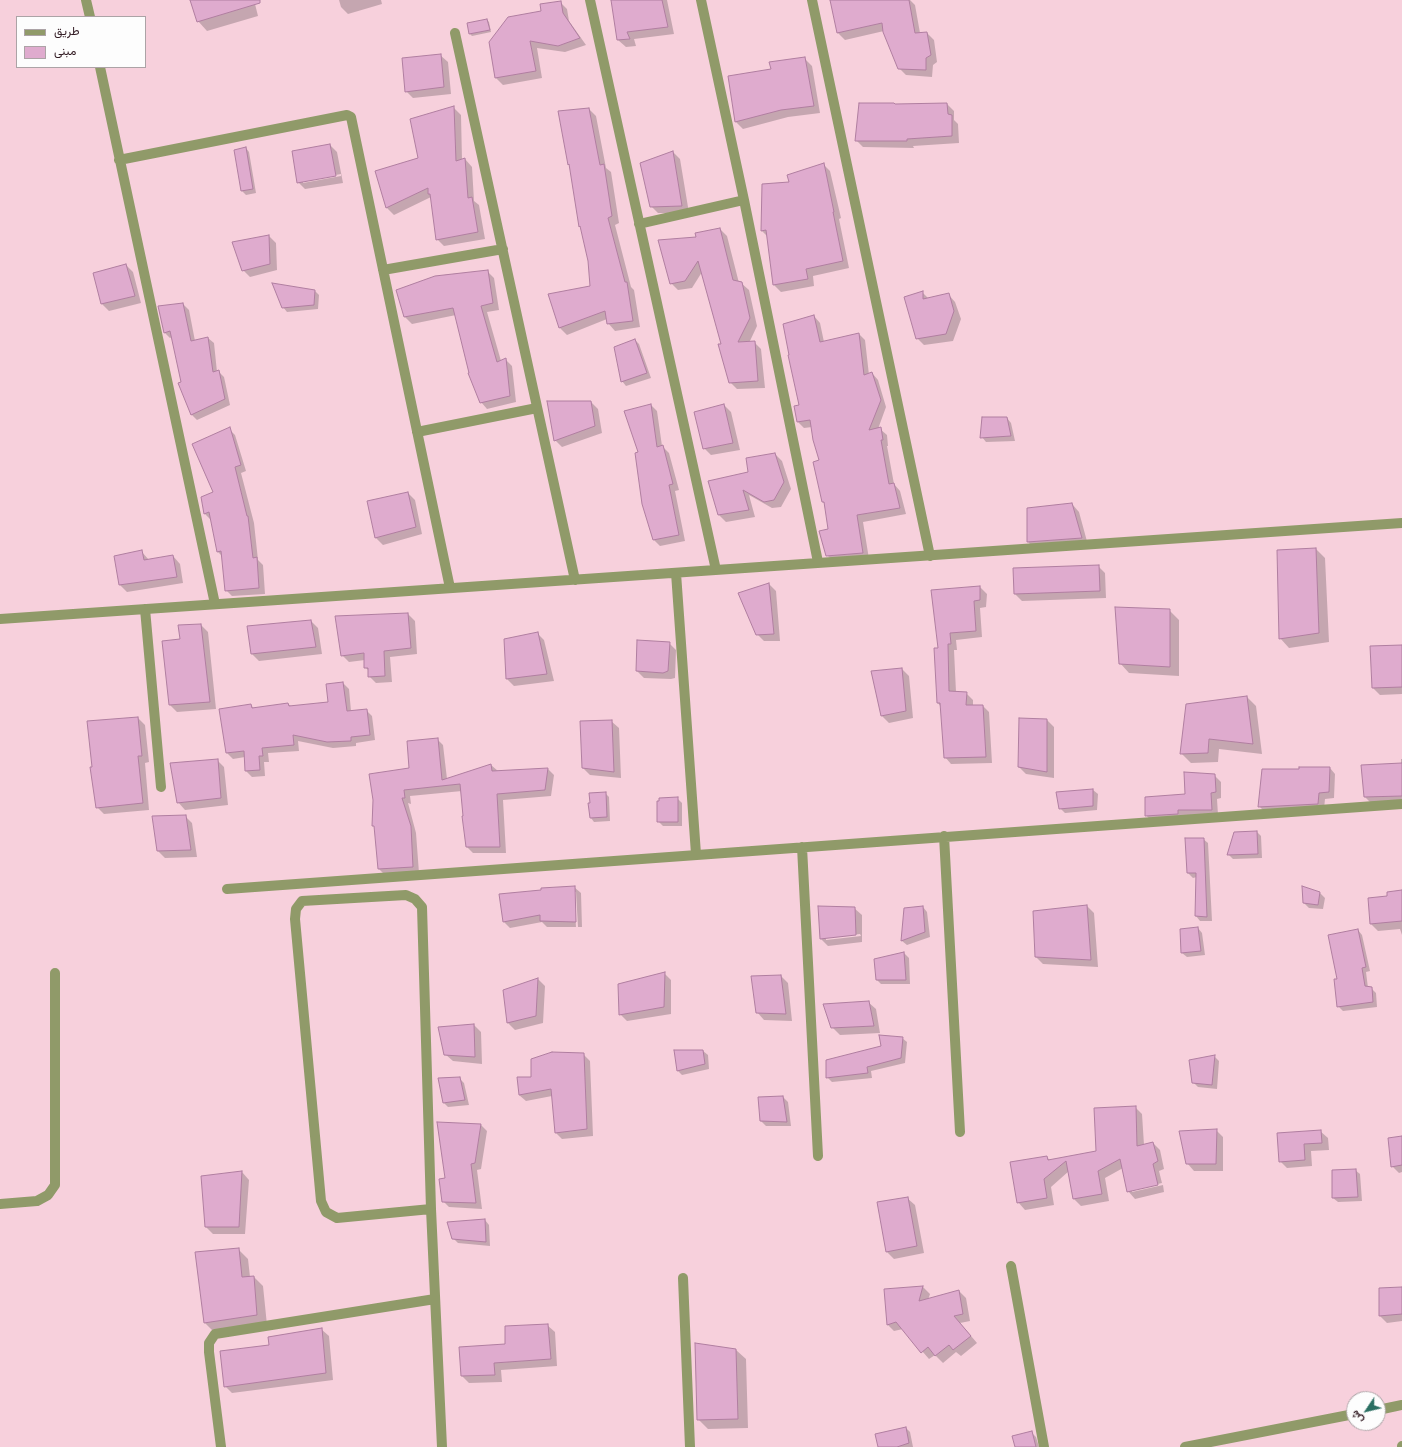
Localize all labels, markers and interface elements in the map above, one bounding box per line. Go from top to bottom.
legend [16,16,146,68]
text: طريق [54,23,79,38]
text: مبنى [54,43,76,58]
north arrow [1346,1391,1386,1431]
text: ش [1347,1408,1367,1427]

